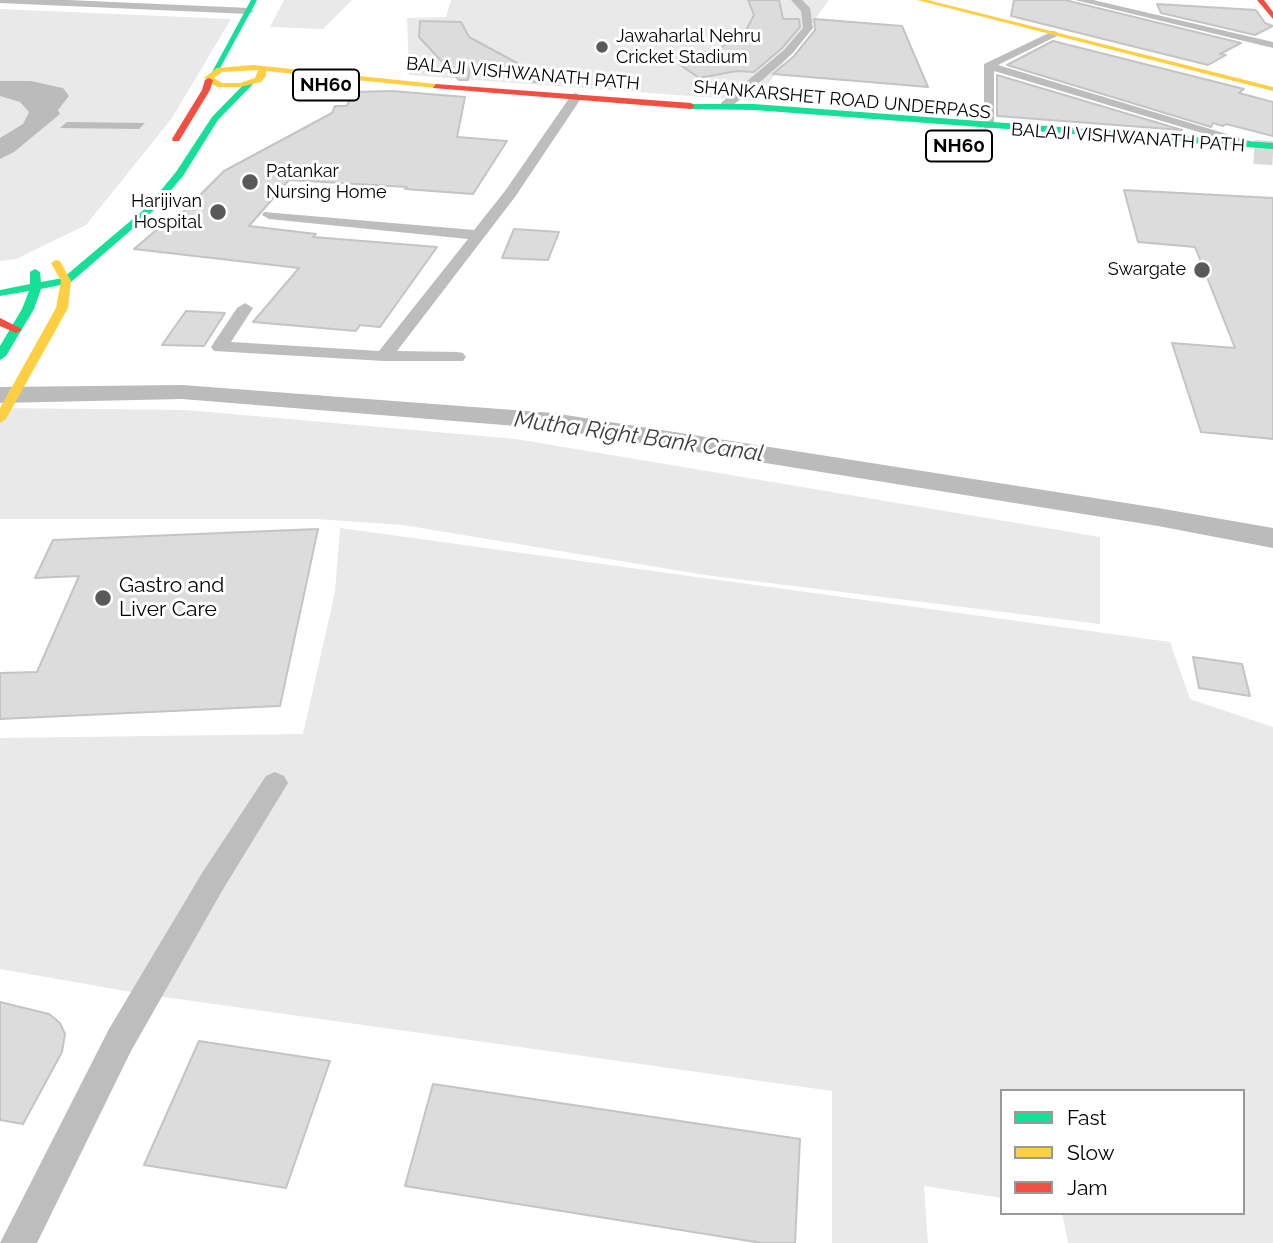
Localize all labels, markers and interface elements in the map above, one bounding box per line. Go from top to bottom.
place label: Jawaharlal Nehru Cricket Stadium [616,26,761,68]
marker: Jawaharlal Nehru Cricket Stadium [594,39,610,55]
street label: BALAJI VISHWANATH PATH [405,53,641,95]
road number: NH60 [293,69,359,100]
street label: SHANKARSHET ROAD UNDERPASS [693,76,991,124]
street label: BALAJI VISHWANATH PATH [1010,119,1246,157]
road number: NH60 [926,130,992,162]
place label: Patankar Nursing Home [266,161,387,204]
marker: Patankar Nursing Home [240,172,260,192]
place label: Harijivan Hospital [131,191,202,234]
marker: Harijivan Hospital [208,202,228,222]
place label: Swargate [1108,259,1186,281]
marker: Swargate [1192,260,1212,280]
water label: Mutha Right Bank Canal [512,406,766,468]
place label: Gastro and Liver Care [119,573,224,623]
marker: Gastro and Liver Care [93,588,113,608]
legend [1000,1089,1245,1215]
text: Fast [1067,1105,1107,1130]
text: Slow [1067,1140,1115,1165]
text: Jam [1067,1175,1108,1200]

